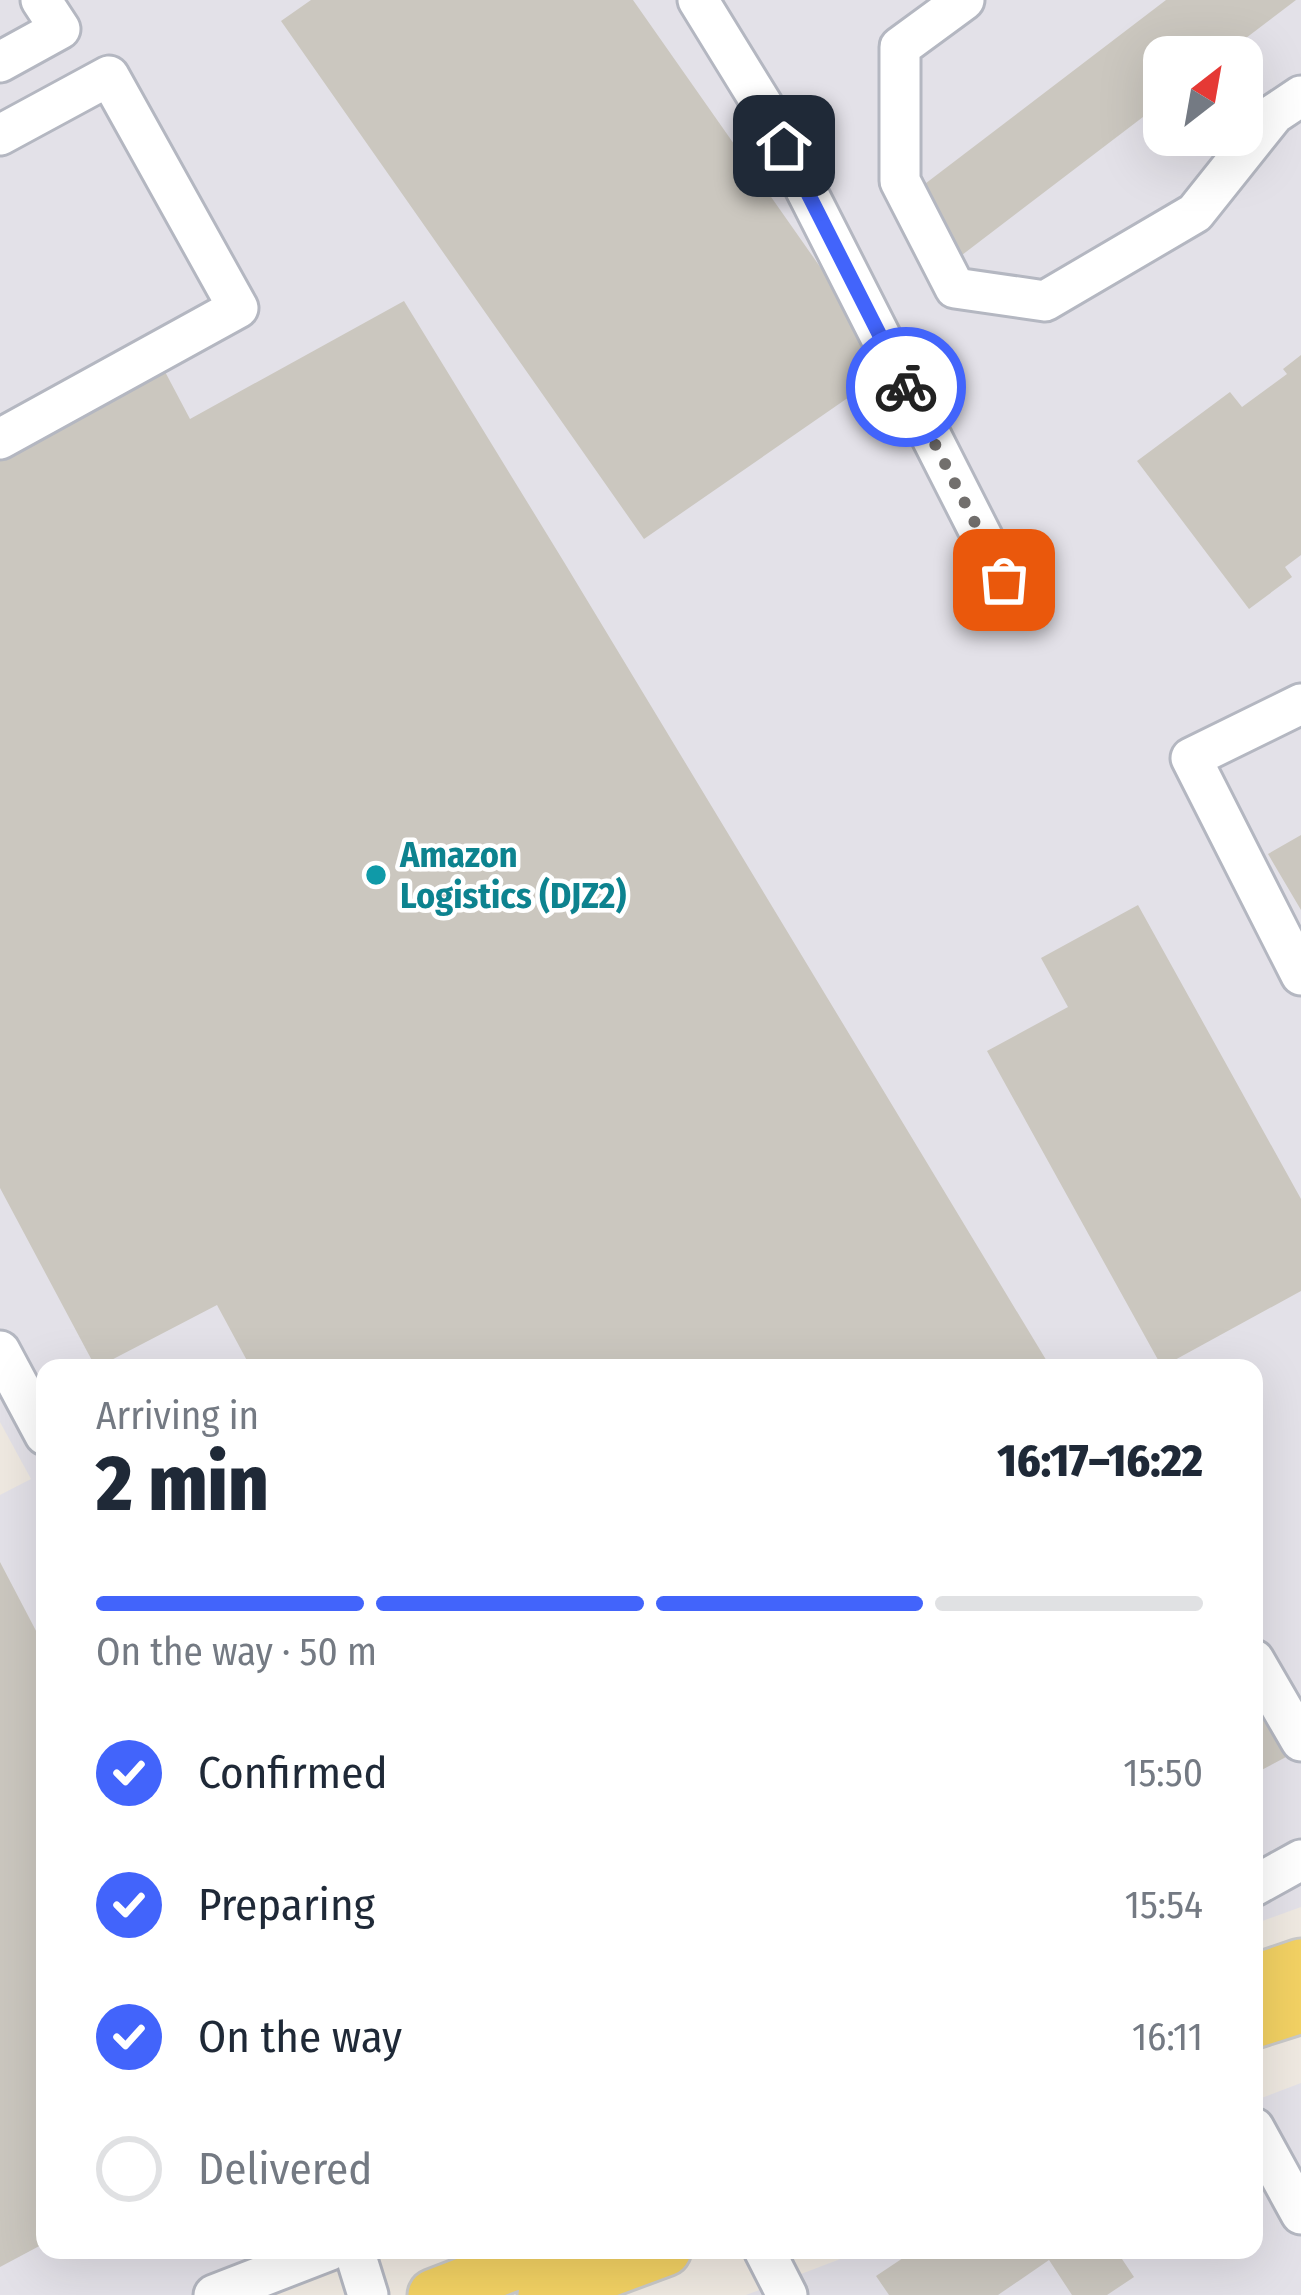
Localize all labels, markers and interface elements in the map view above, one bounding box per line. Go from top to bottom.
north arrow [1143,36,1263,156]
map controls [1143,36,1263,156]
pin [733,95,835,197]
icon: home [751,113,817,179]
courier [846,327,966,447]
icon: bike [873,354,939,420]
pin [953,529,1055,631]
icon: bag [971,547,1037,613]
place label: Amazon Logistics (DJZ2) [399,833,626,918]
marker: Amazon Logistics (DJZ2) [363,862,389,888]
text: Arriving in [96,1393,259,1439]
text: 16:17–16:22 [997,1434,1203,1488]
text: 2 min [96,1437,269,1531]
text: On the way · 50 m [96,1629,377,1675]
icon: check [96,1740,162,1806]
text: Confirmed [198,1746,388,1800]
text: 15:50 [1123,1750,1203,1796]
icon: check [96,1872,162,1938]
text: Preparing [198,1878,375,1932]
text: 15:54 [1125,1882,1203,1928]
icon: check [96,2004,162,2070]
text: On the way [198,2010,402,2064]
text: 16:11 [1132,2014,1203,2060]
text: Delivered [198,2142,372,2196]

